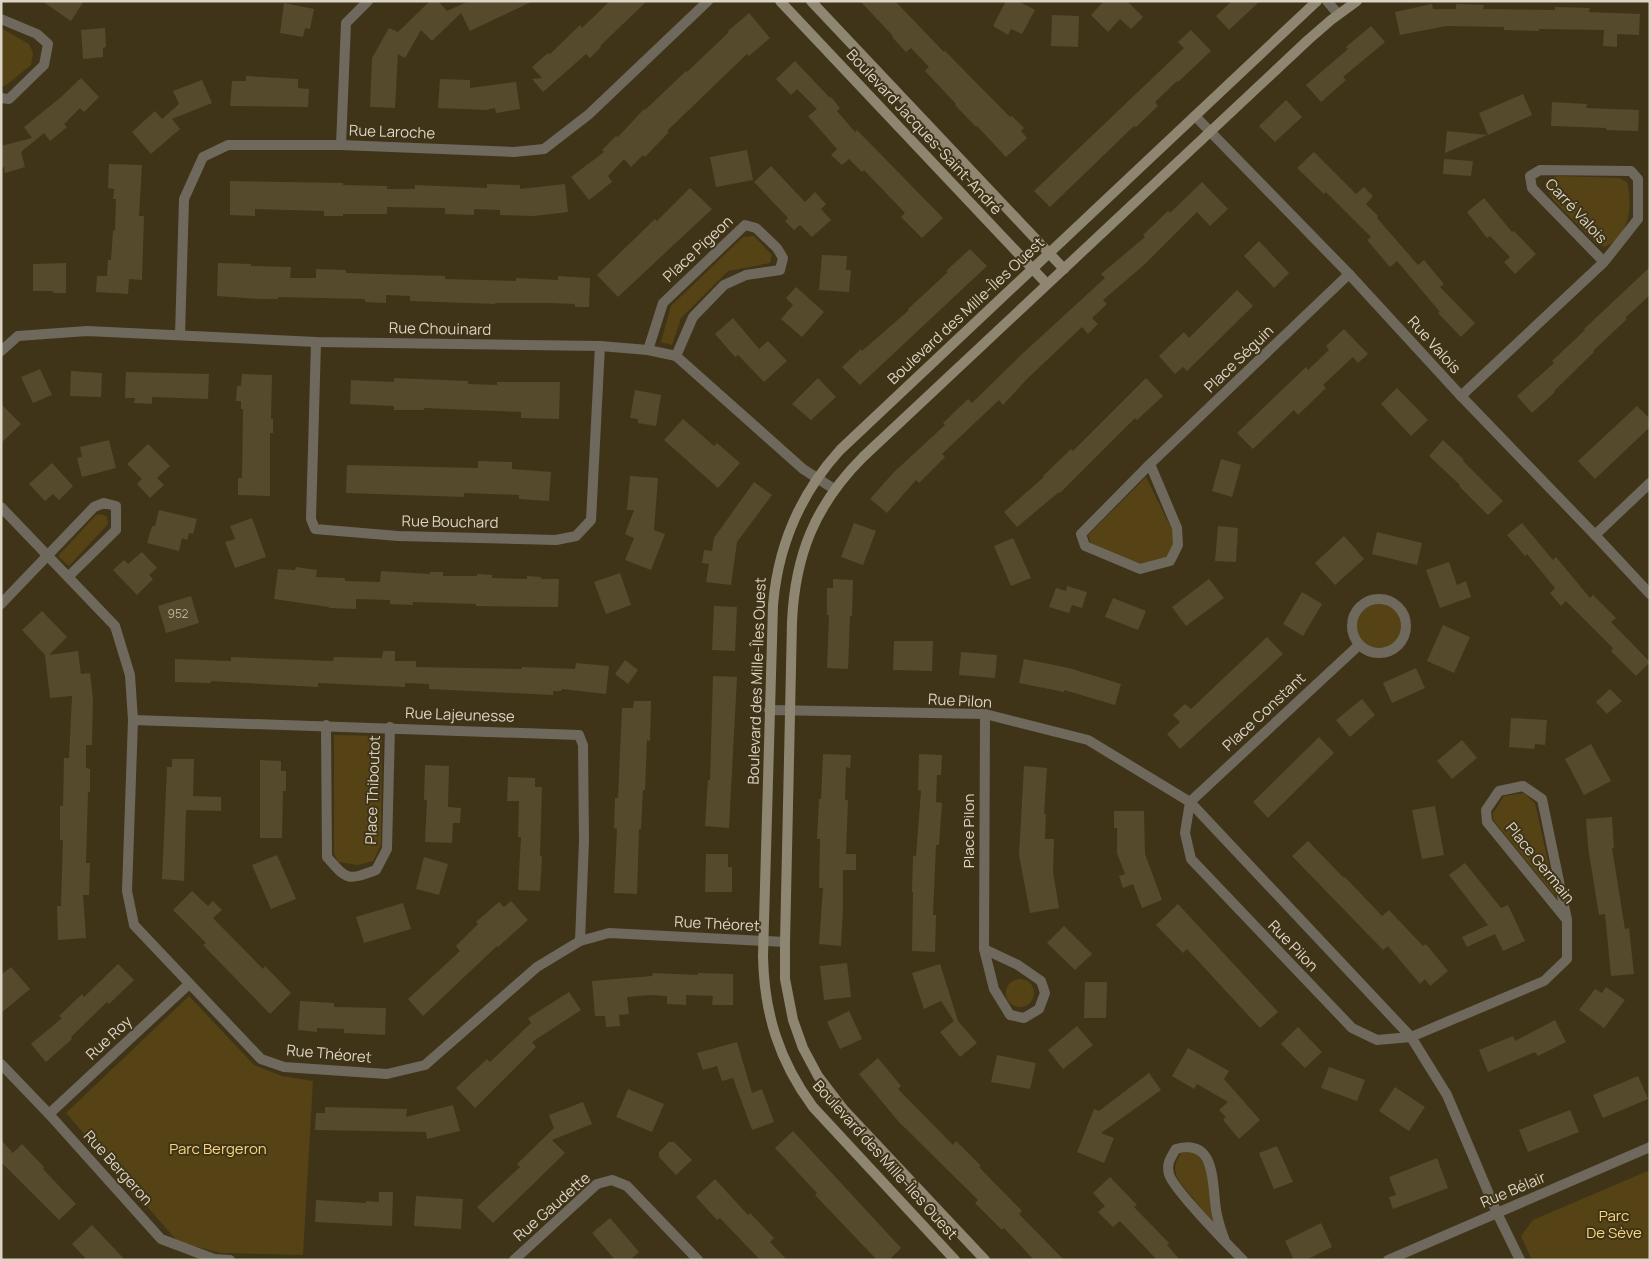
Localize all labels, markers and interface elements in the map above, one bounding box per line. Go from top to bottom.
street label: Boulevard Jacques-Saint-André [842,44,1007,219]
street label: Rue Laroche [349,120,436,144]
street label: Carré Valois [1541,173,1612,248]
street label: Place Pigeon [658,211,737,287]
street label: Boulevard des Mille-Îles Ouest [883,232,1049,389]
street label: Rue Valois [1403,311,1466,378]
street label: Rue Chouinard [389,317,491,340]
street label: Place Séguin [1199,320,1278,397]
street label: Rue Bouchard [401,510,499,533]
street label: Boulevard des Mille-Îles Ouest [742,577,771,785]
house number: 952 [168,605,189,622]
street label: Place Constant [1218,668,1310,756]
street label: Rue Pilon [928,688,993,713]
street label: Rue Lajeunesse [405,702,515,727]
street label: Place Thiboutot [360,735,385,845]
street label: Place Pilon [958,794,979,868]
street label: Place Germain [1501,818,1580,908]
street label: Rue Théoret [674,911,760,936]
street label: Rue Pilon [1264,915,1323,976]
street label: Rue Roy [81,1011,136,1064]
street label: Rue Théoret [285,1039,373,1068]
street label: Boulevard des Mille-Îles Ouest [808,1076,963,1244]
street label: Rue Bergeron [79,1126,158,1210]
park label: Parc Bergeron [169,1138,267,1159]
street label: Rue Bélair [1477,1166,1549,1213]
street label: Rue Gaudette [509,1167,595,1246]
park label: Parc De Sève [1586,1205,1642,1243]

